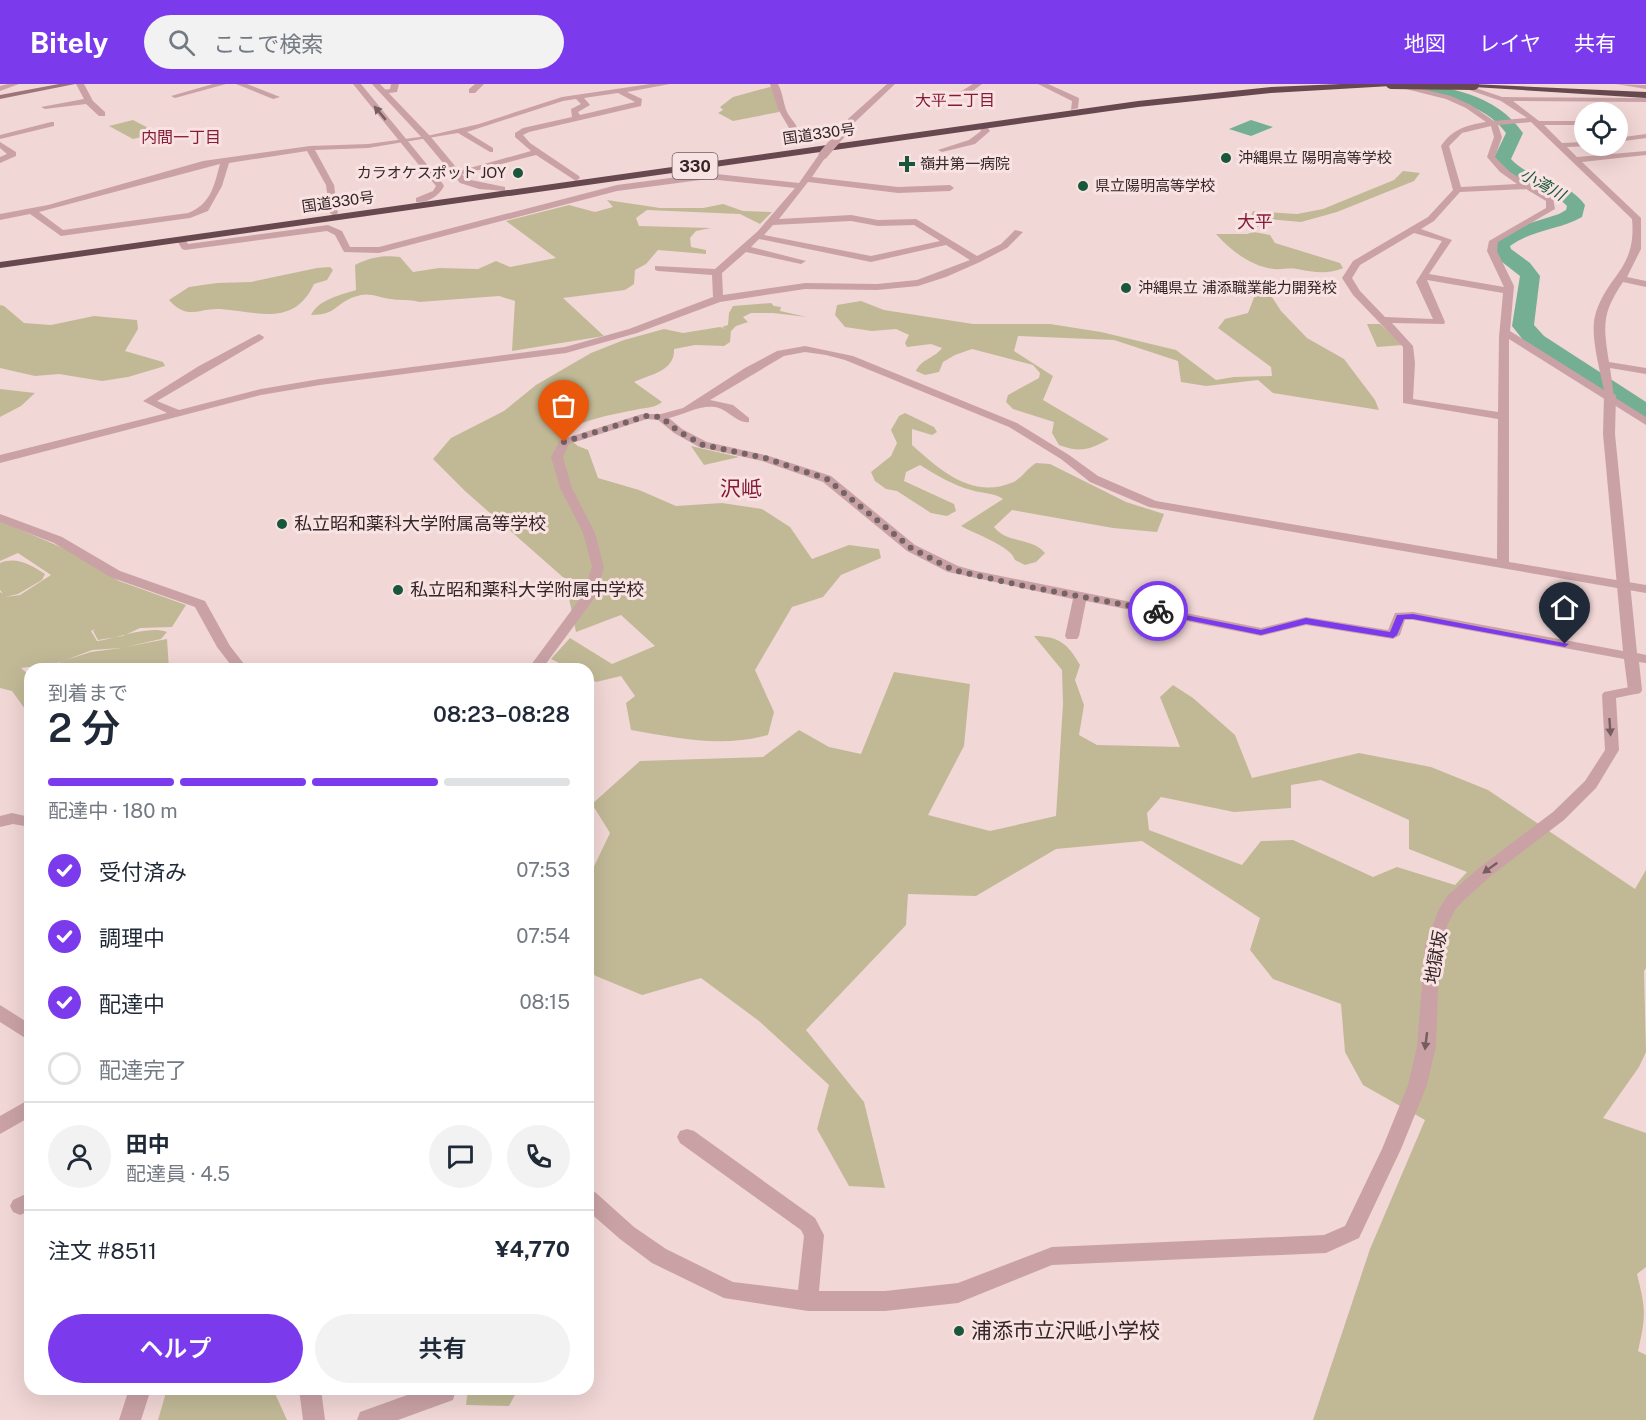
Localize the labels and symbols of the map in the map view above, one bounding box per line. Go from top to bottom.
district label: 大平二丁目 [915,91,995,110]
one-way arrow [374,105,387,121]
street label: 国道330号 [782,120,856,147]
district label: 内間一丁目 [141,128,221,147]
place label: 沖縄県立 陽明高等学校 [1238,149,1392,166]
marker: 沖縄県立 陽明高等学校 [1219,151,1233,165]
road number: 330 [672,153,718,179]
marker: 嶺井第一病院 [898,155,916,173]
place label: 嶺井第一病院 [920,155,1010,172]
place label: カラオケスポット JOY [357,164,506,181]
water label: 小湾川 [1517,164,1570,205]
marker: カラオケスポット JOY [511,166,525,180]
place label: 県立陽明高等学校 [1095,177,1215,194]
marker: 県立陽明高等学校 [1076,179,1090,193]
street label: 国道330号 [301,188,375,215]
district label: 大平 [1237,211,1273,232]
place label: 沖縄県立 浦添職業能力開発校 [1138,279,1337,296]
marker: 沖縄県立 浦添職業能力開発校 [1119,281,1133,295]
pin [538,380,589,442]
district label: 沢岻 [720,476,762,501]
place label: 私立昭和薬科大学附属高等学校 [294,513,546,534]
marker: 私立昭和薬科大学附属高等学校 [275,517,289,531]
place label: 私立昭和薬科大学附属中学校 [410,579,644,600]
courier [1128,581,1188,641]
pin [1539,582,1590,644]
marker: 私立昭和薬科大学附属中学校 [391,583,405,597]
one-way arrow [1606,717,1615,736]
one-way arrow [1483,862,1499,874]
street label: 地獄坂 [1420,929,1451,985]
one-way arrow [1421,1032,1431,1051]
place label: 浦添市立沢岻小学校 [971,1318,1160,1343]
marker: 浦添市立沢岻小学校 [952,1324,966,1338]

